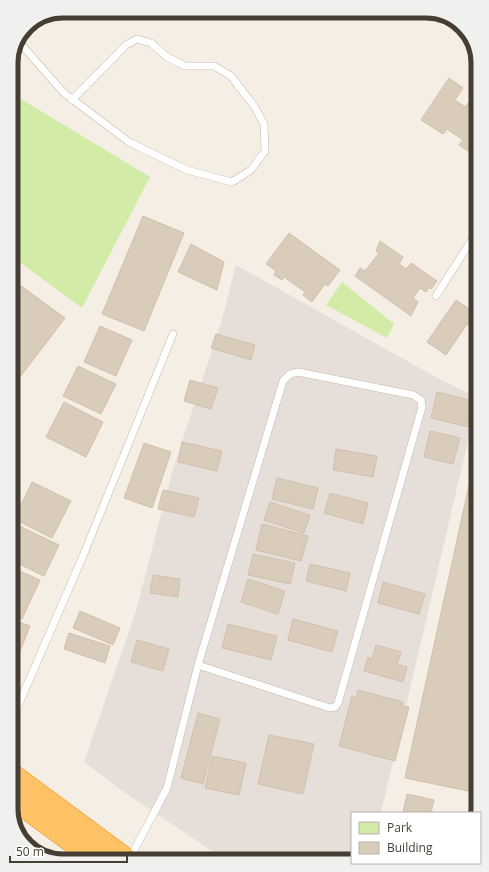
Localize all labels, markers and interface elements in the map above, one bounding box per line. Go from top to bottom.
legend [351,812,481,864]
text: Park [387,819,413,836]
scale bar [10,838,127,864]
text: Building [387,839,433,856]
text: 50 m [16,843,44,860]

